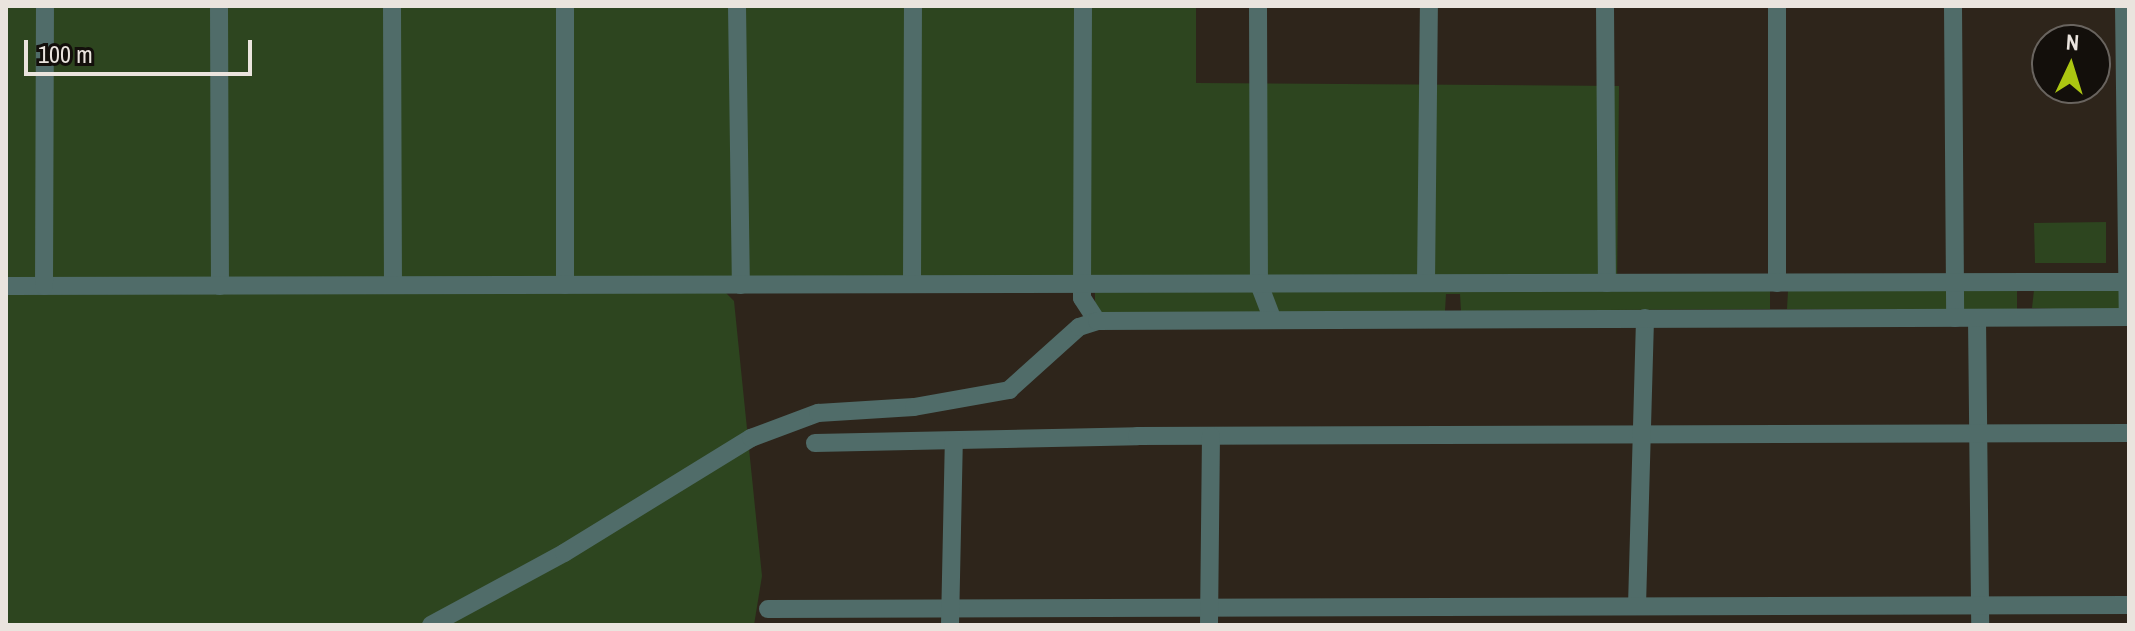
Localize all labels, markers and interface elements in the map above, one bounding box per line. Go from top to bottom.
scale bar [28,24,256,74]
north arrow [2031,24,2111,104]
text: N [2065,27,2080,57]
text: 100 m [38,38,93,70]

